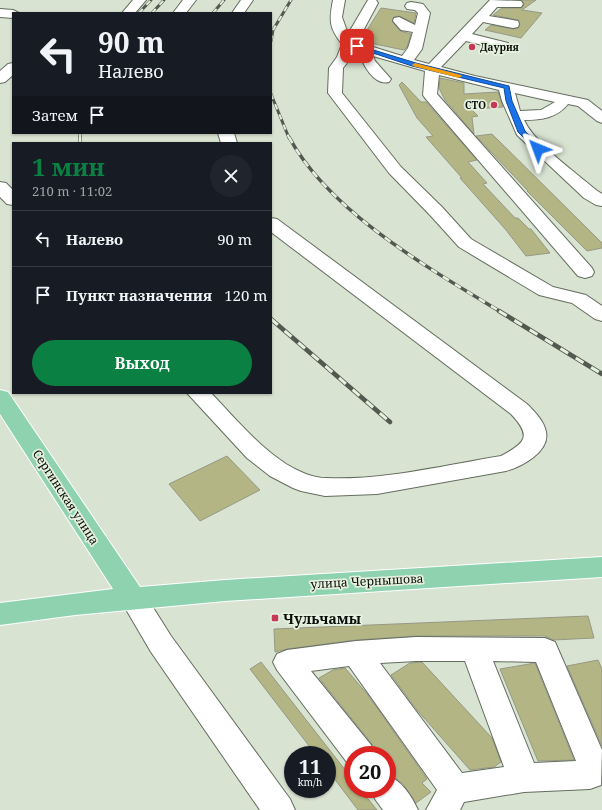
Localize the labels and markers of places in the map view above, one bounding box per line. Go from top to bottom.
pin [340,29,374,63]
place label: Даурия [480,40,519,54]
marker: Даурия [467,42,477,52]
place label: СТО [465,98,486,112]
marker: СТО [489,100,499,110]
place label: Чульчамы [283,609,362,628]
marker: Чульчамы [270,613,280,623]

